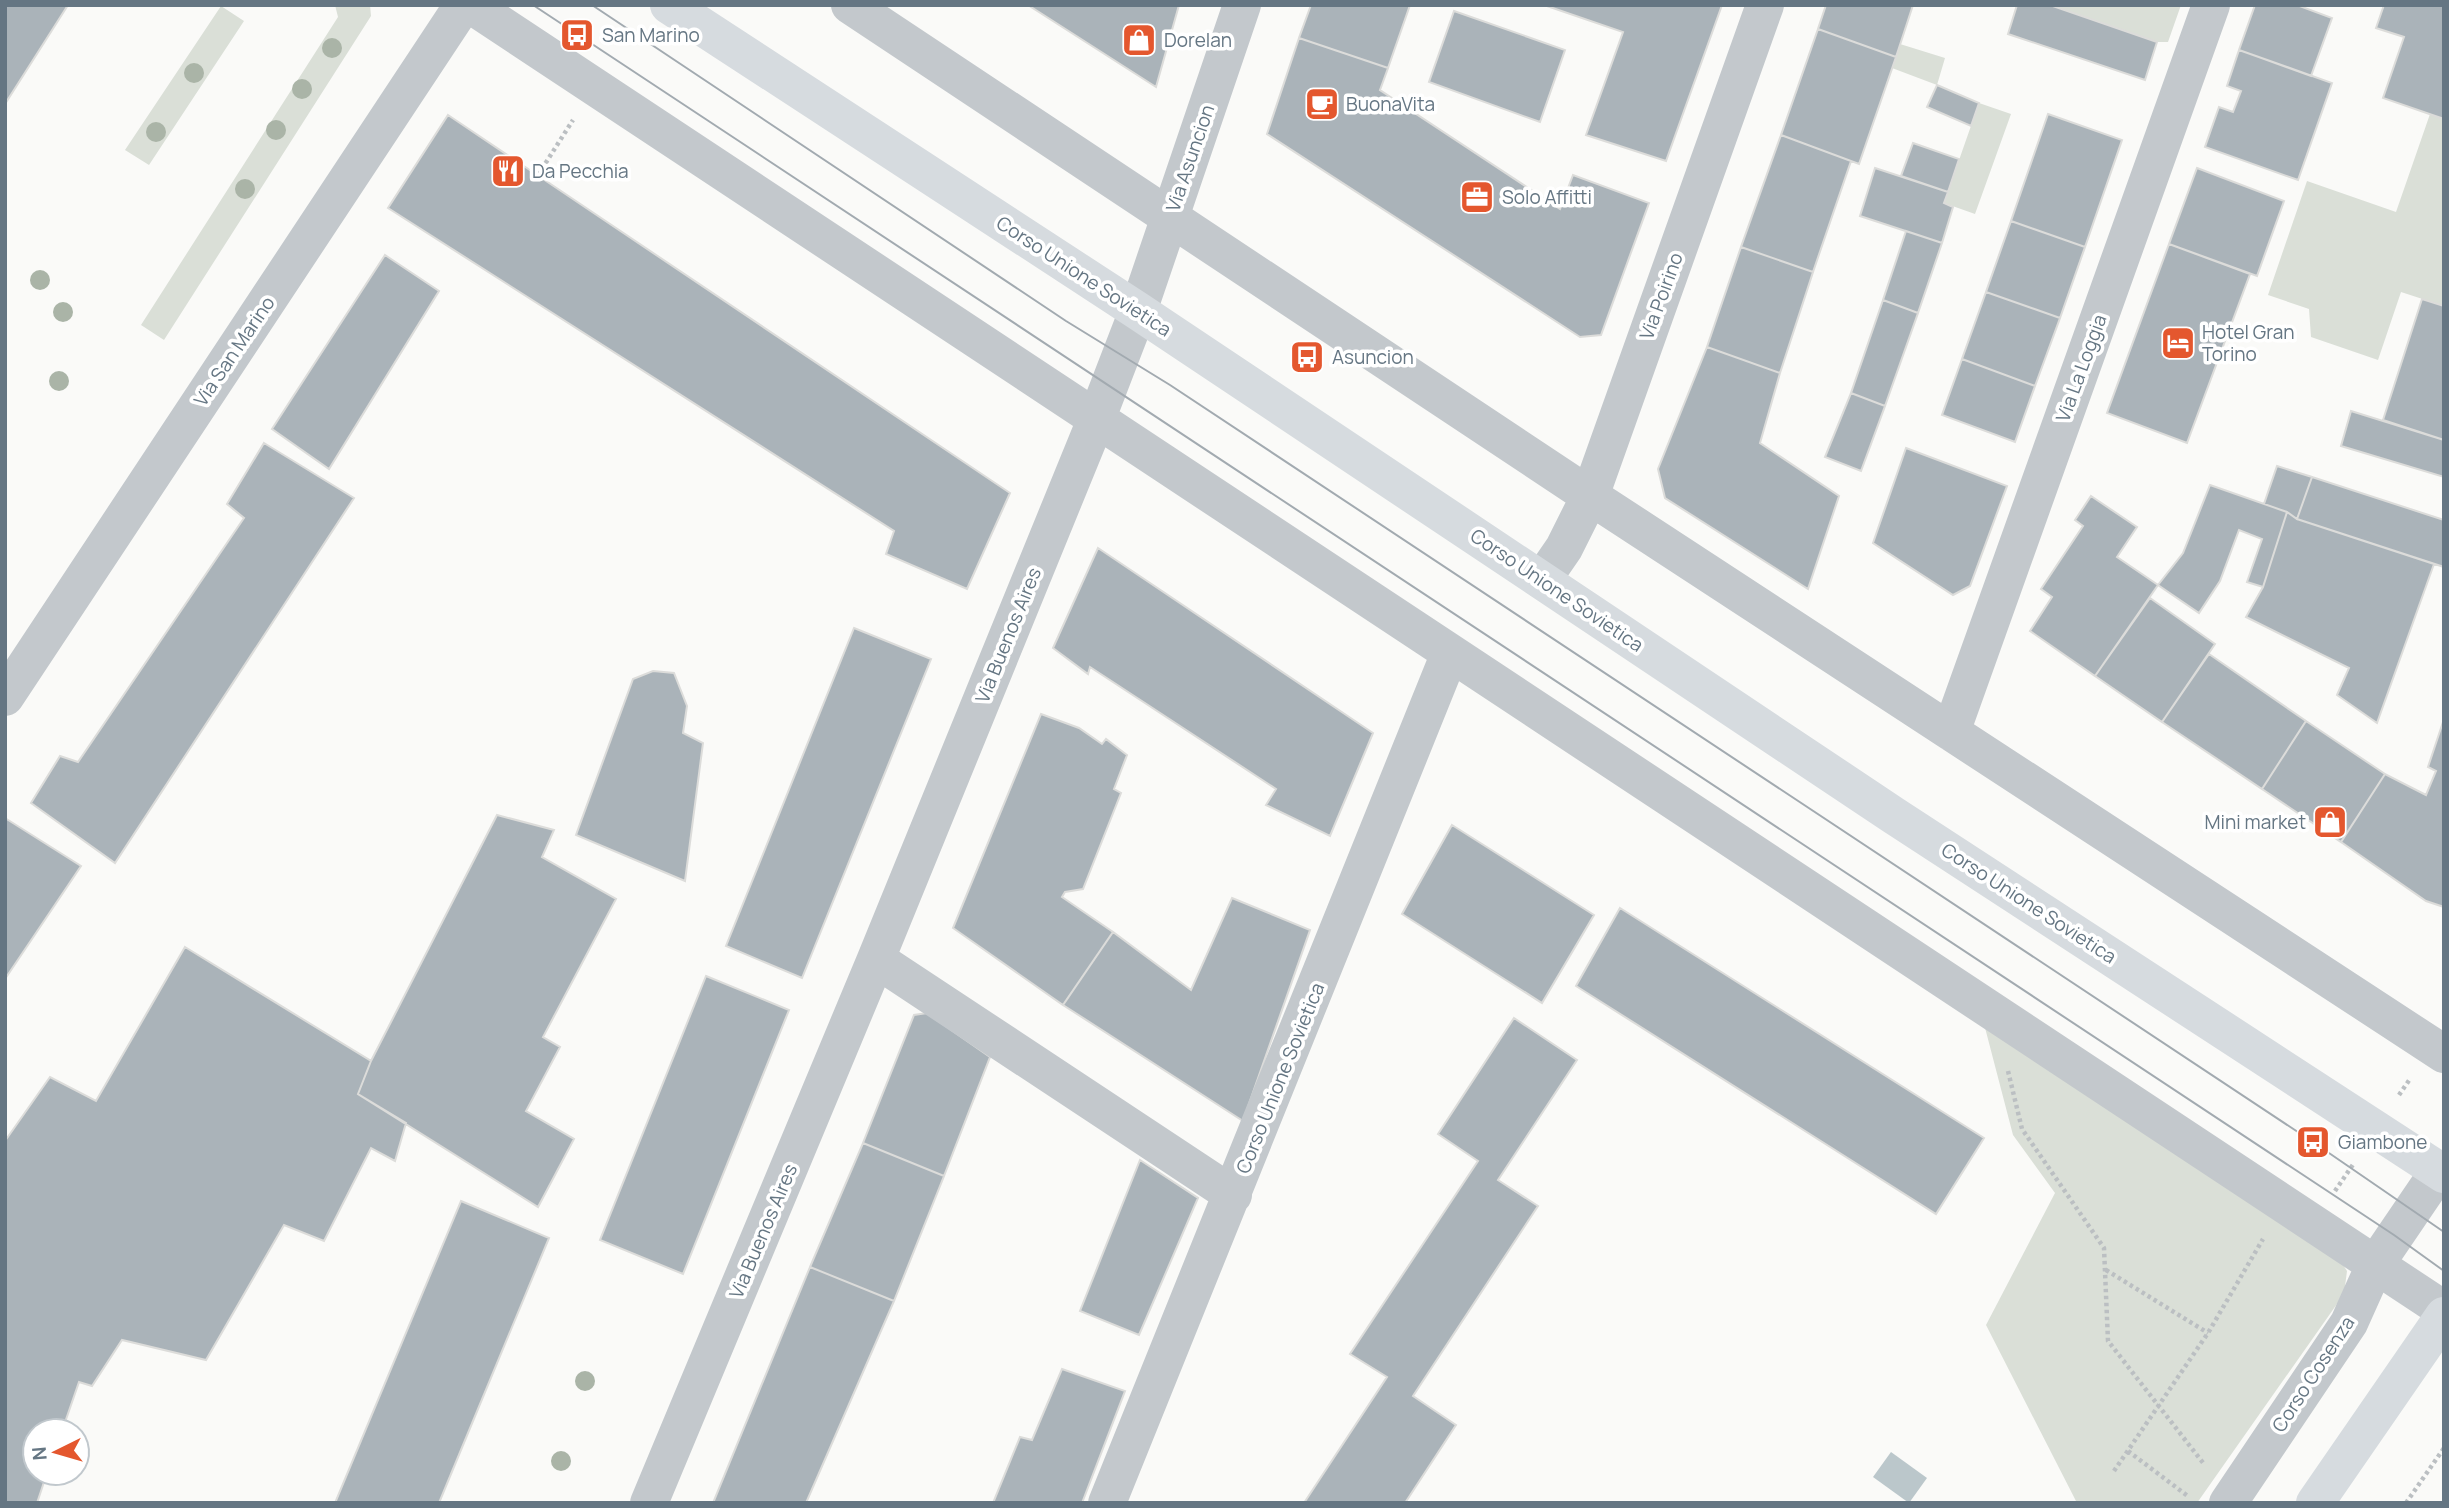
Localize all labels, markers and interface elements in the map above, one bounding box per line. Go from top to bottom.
bus stop icon: San Marino [558,16,596,54]
shop icon: Dorelan [1120,21,1158,59]
place label: San Marino [602,22,700,48]
place label: Dorelan [1164,27,1232,53]
cafe icon: BuonaVita [1303,85,1341,123]
place label: BuonaVita [1346,91,1435,117]
street label: Via Asuncion [1160,101,1220,215]
restaurant icon: Da Pecchia [489,152,527,190]
place label: Da Pecchia [532,158,629,184]
office icon: Solo Affitti [1458,178,1496,216]
place label: Solo Affitti [1502,184,1592,210]
street label: Corso Unione Sovietica [992,210,1176,342]
street label: Via Poirino [1633,249,1689,343]
street label: Via San Marino [188,291,280,411]
street label: Via La Loggia [2050,311,2112,425]
place label: Hotel Gran Torino [2202,319,2295,367]
hotel icon: Hotel Gran Torino [2159,324,2197,362]
bus stop icon: Asuncion [1288,338,1326,376]
place label: Asuncion [1332,344,1414,370]
street label: Corso Unione Sovietica [1465,522,1649,658]
street label: Via Buenos Aires [969,563,1047,707]
shop icon: Mini market [2311,803,2349,841]
place label: Mini market [2205,809,2306,835]
street label: Corso Unione Sovietica [1937,837,2121,969]
street label: Corso Unione Sovietica [1230,979,1330,1177]
bus stop icon: Giambone [2294,1123,2332,1161]
place label: Giambone [2338,1129,2427,1155]
street label: Via Buenos Aires [723,1160,803,1302]
street label: Corso Cosenza [2266,1311,2360,1437]
north arrow [21,1417,91,1487]
text: N [26,1446,53,1461]

